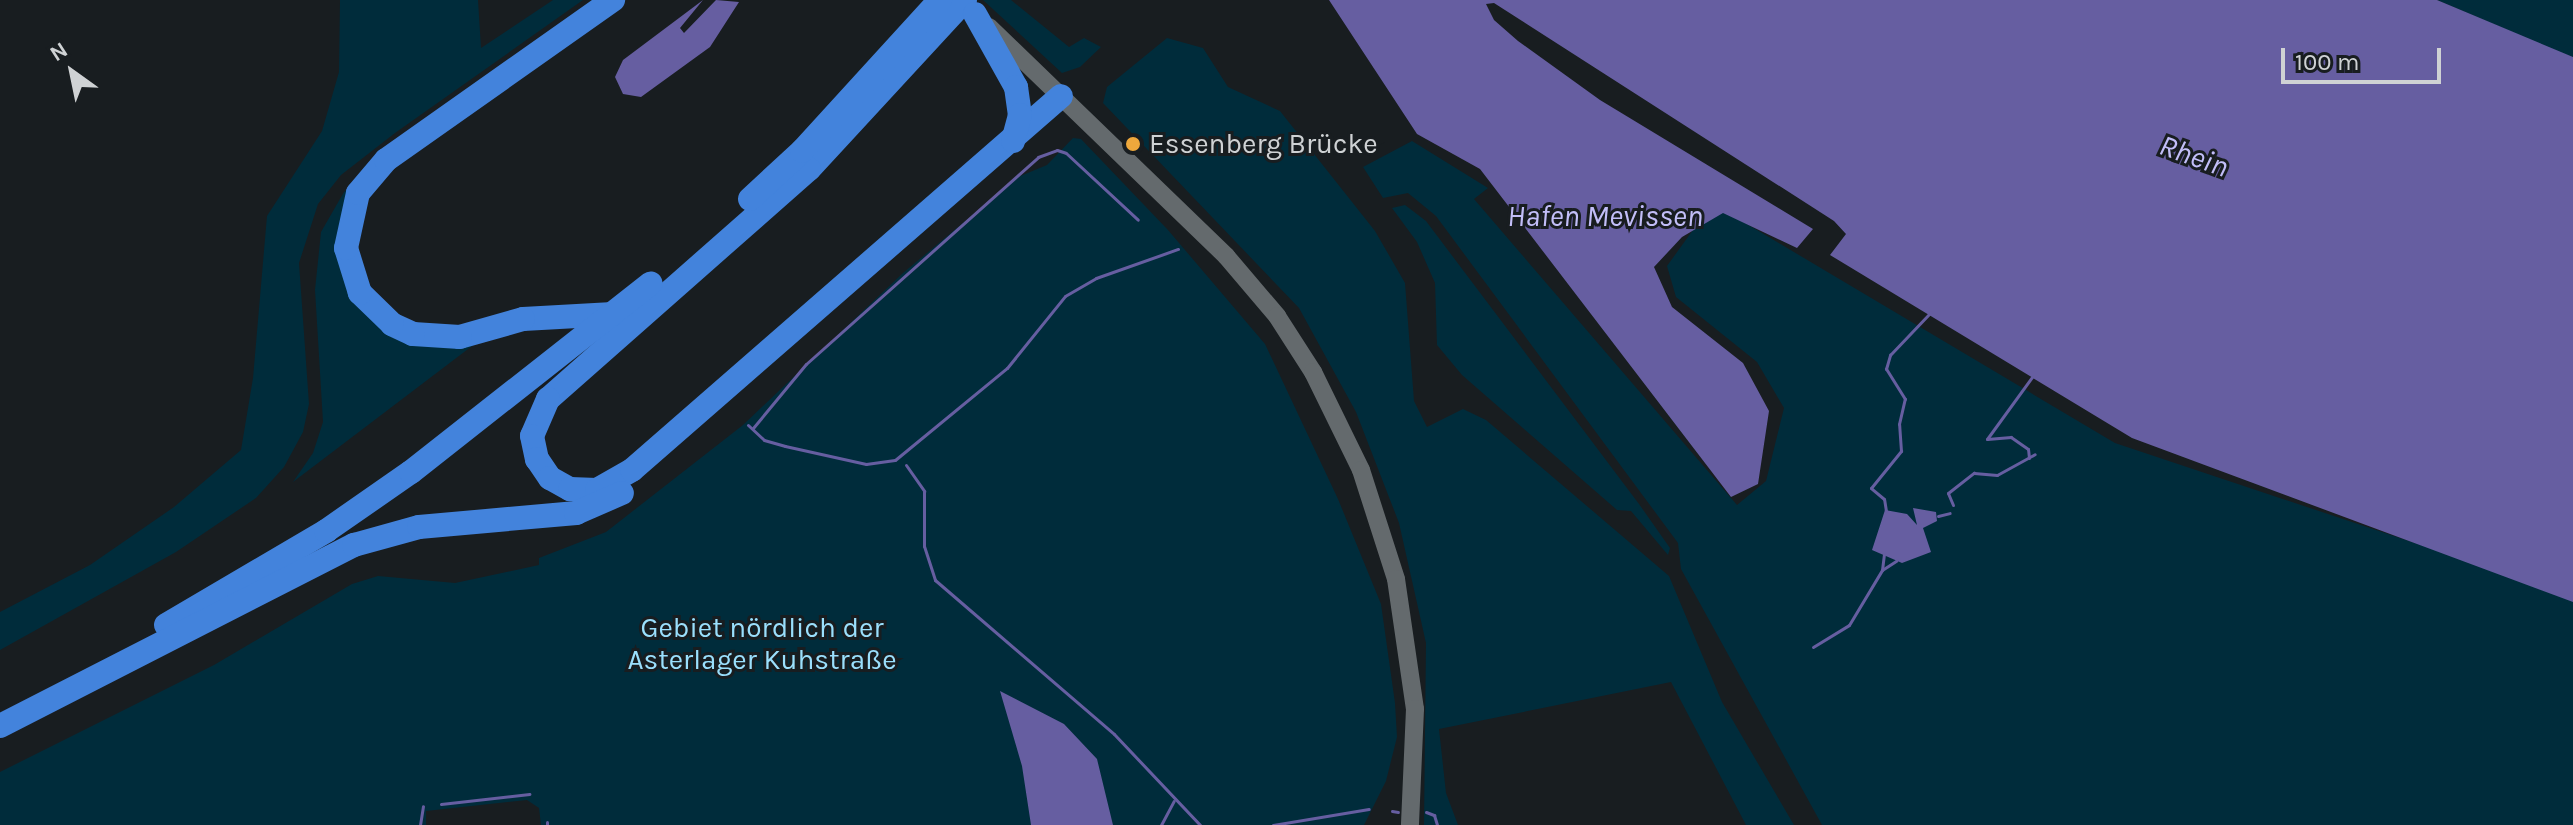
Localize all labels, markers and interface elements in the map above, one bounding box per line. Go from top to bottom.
north arrow [32,32,112,112]
scale bar [2285,32,2445,82]
text: N [45,37,73,67]
text: 100 m [2295,48,2360,76]
place label: Essenberg Brücke [1149,127,1378,161]
water label: Rhein [2154,127,2234,185]
marker: Essenberg Brücke [1124,135,1142,153]
water label: Hafen Mevissen [1507,198,1703,234]
park label: Gebiet nördlich der Asterlager Kuhstraße [627,611,897,677]

